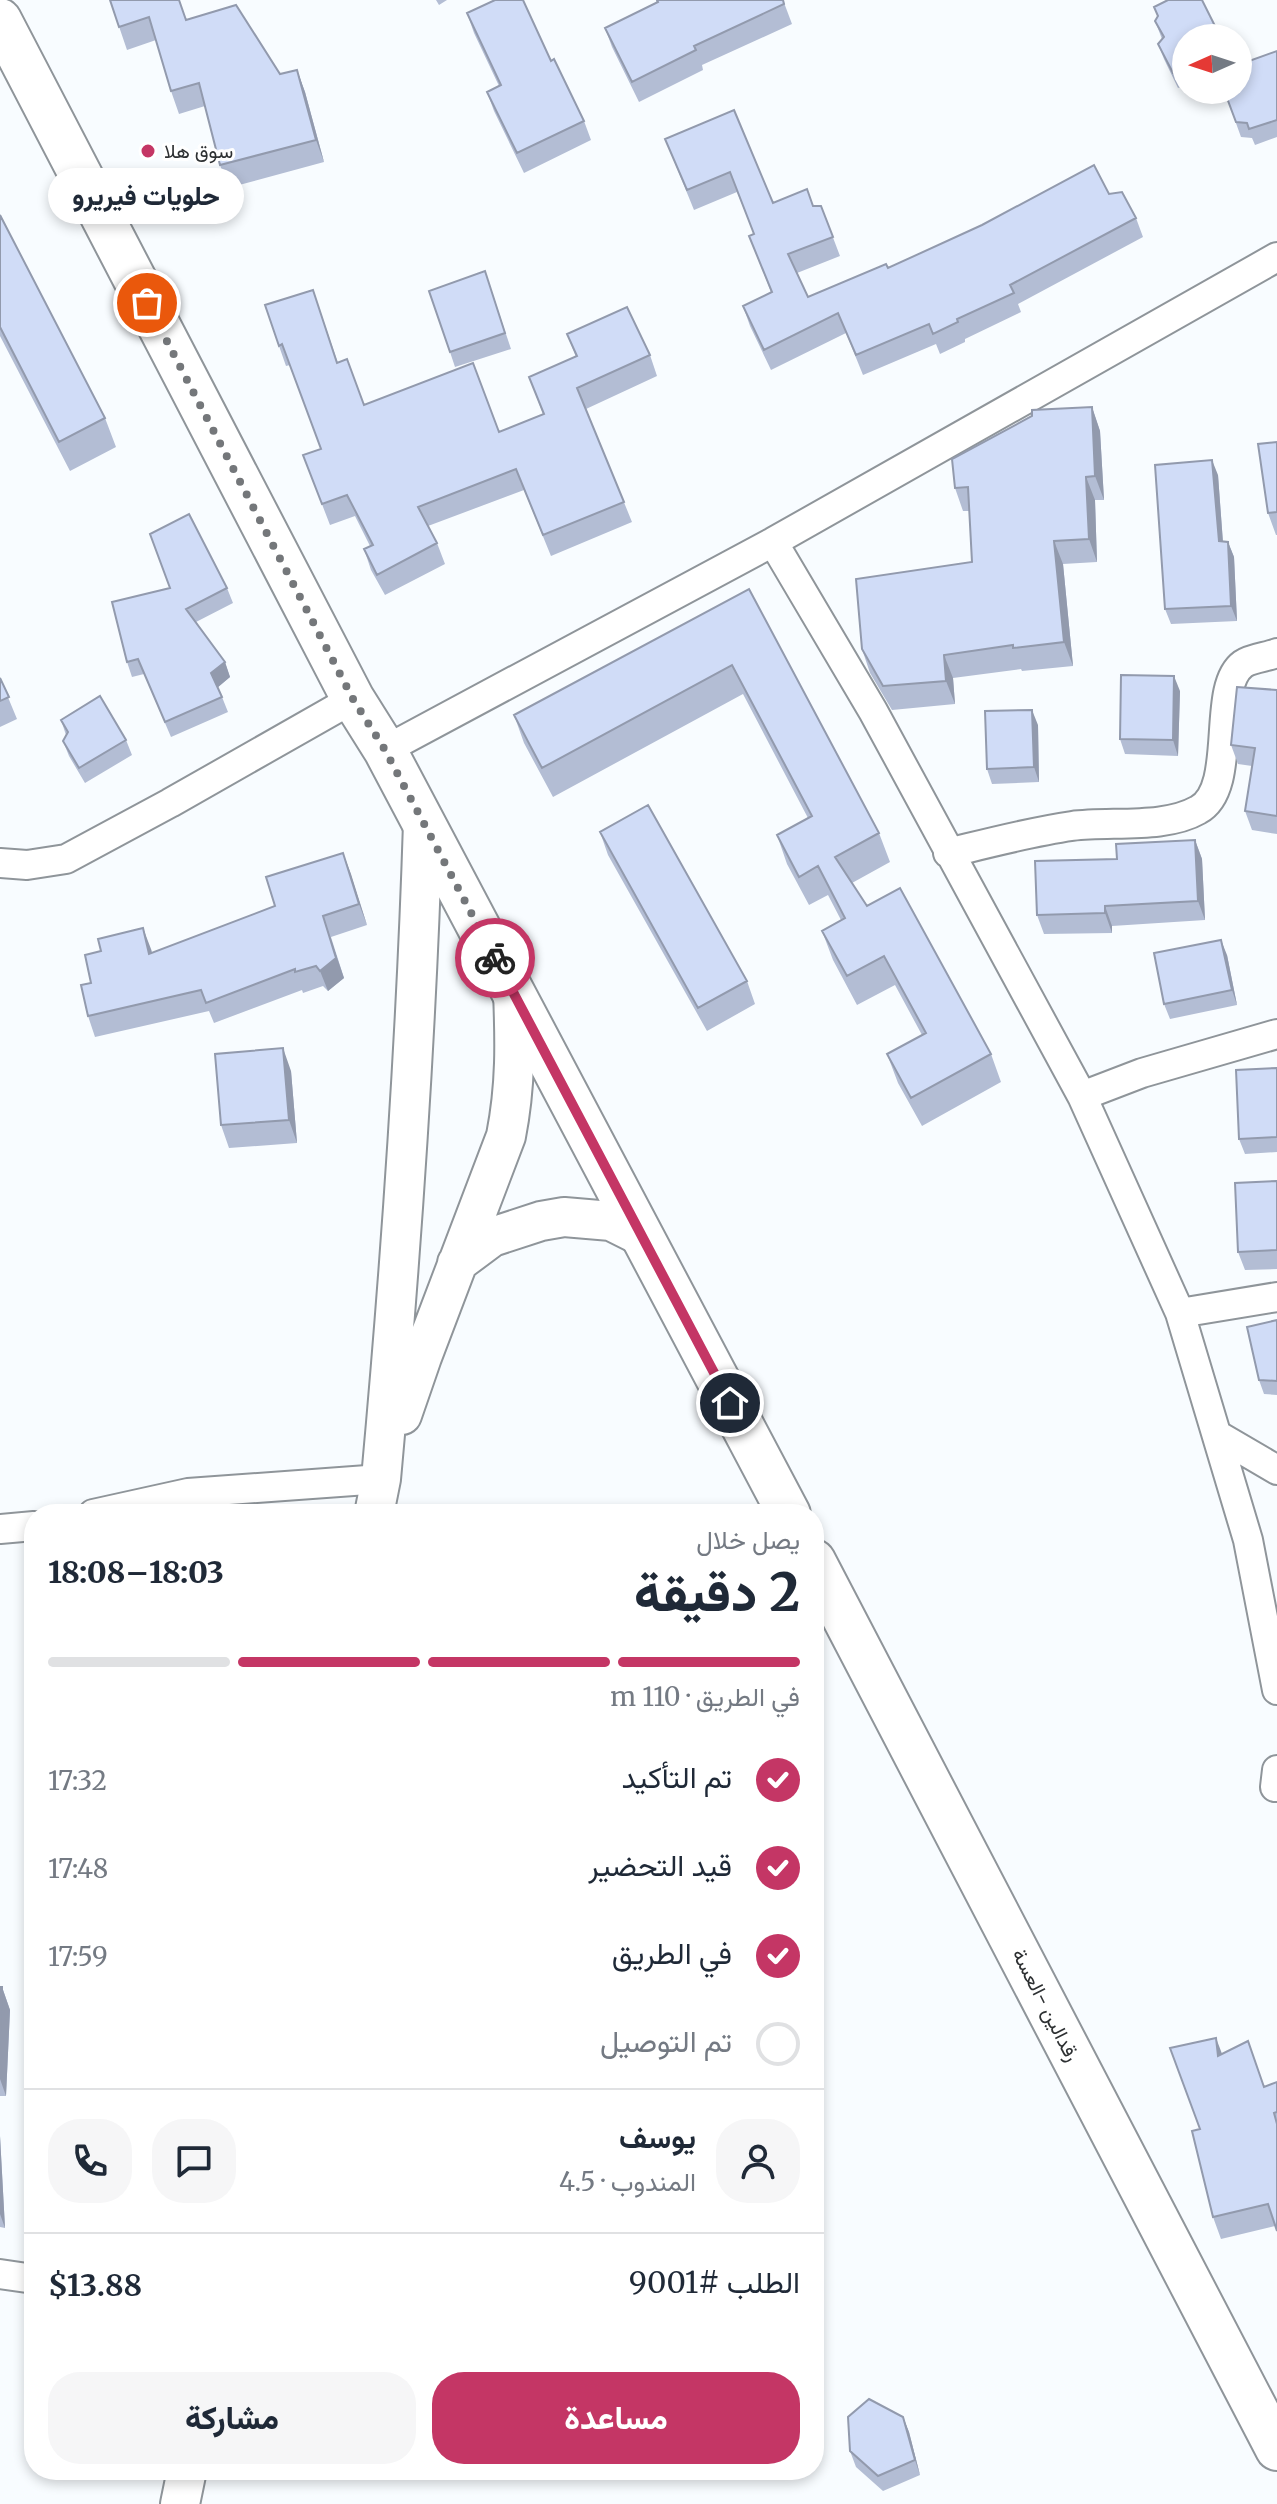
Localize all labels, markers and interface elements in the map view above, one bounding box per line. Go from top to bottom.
north arrow [1172,24,1252,104]
map controls [1172,24,1252,104]
place label: سوق هلا [164,138,233,164]
marker: سوق هلا [139,142,157,160]
callout: حلويات فيريرو [49,167,245,223]
text: حلويات فيريرو [72,179,220,212]
pin [113,269,181,337]
icon: bag [125,281,169,325]
courier [455,918,535,998]
icon: bike [473,936,517,980]
pin [696,1369,764,1437]
icon: home [708,1381,752,1425]
text: يصل خلال [696,1523,800,1556]
text: 18:03–18:08 [48,1553,224,1591]
text: 2 دقيقة [634,1560,800,1625]
text: في الطريق · 110 m [610,1680,800,1713]
text: تم التأكيد [622,1758,732,1796]
icon: check [756,1758,800,1802]
text: 17:32 [48,1764,107,1797]
text: قيد التحضير [588,1846,732,1884]
icon: check [756,1846,800,1890]
text: 17:48 [48,1852,108,1885]
text: في الطريق [612,1934,732,1972]
icon: check [756,1934,800,1978]
text: 17:59 [48,1940,108,1973]
street label: رقدالين -العسة [1006,1944,1086,2066]
text: تم التوصيل [600,2022,732,2060]
text: يوسف [619,2118,696,2156]
button: phone [48,2119,132,2203]
button: chat [152,2119,236,2203]
button: person [716,2119,800,2203]
text: المندوب · 4.5 [559,2165,696,2198]
text: الطلب #9001 [629,2263,800,2301]
text: $13.88 [48,2266,142,2304]
button: مشاركة [48,2372,416,2464]
button: مساعدة [432,2372,800,2464]

